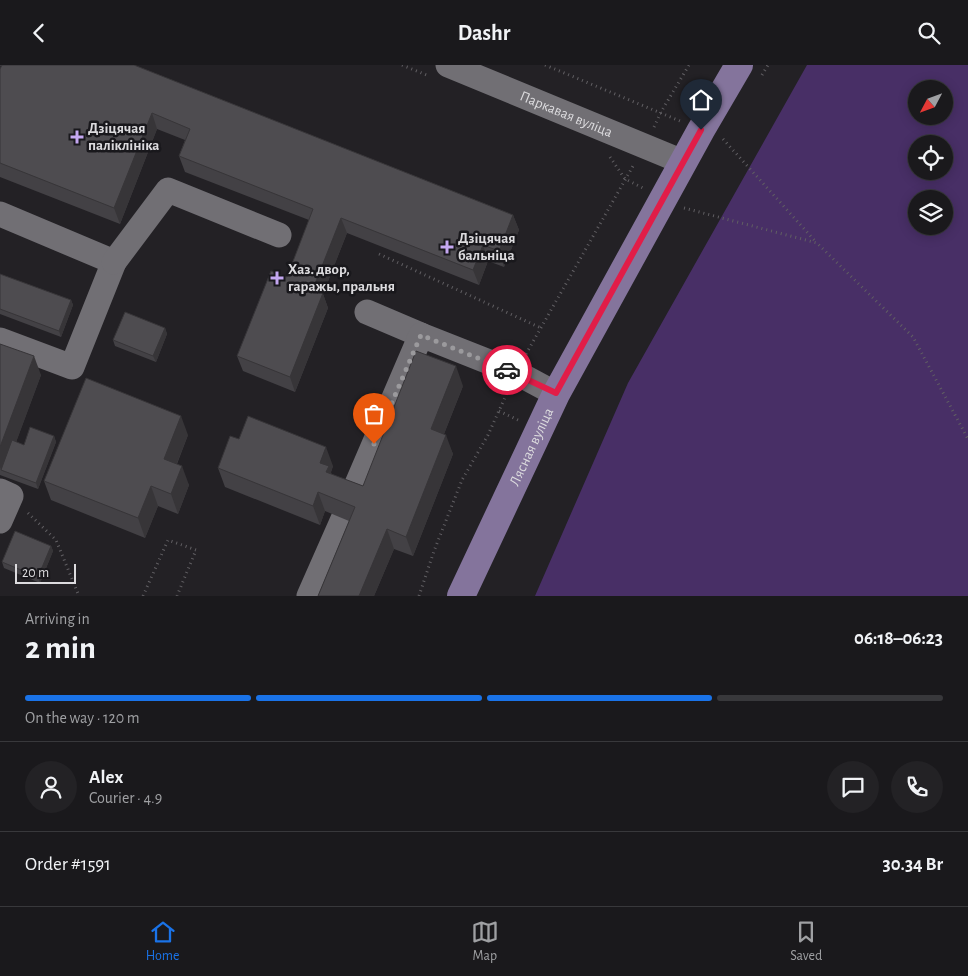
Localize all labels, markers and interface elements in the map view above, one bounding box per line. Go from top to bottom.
icon: back [25,19,53,47]
icon: search [915,19,943,47]
text: Dashr [458,22,510,44]
pin [680,79,722,130]
north arrow [908,80,952,125]
map controls [908,80,953,235]
icon: home [687,86,715,114]
street label: Паркавая вуліца [518,88,615,140]
place label: Дзіцячая паліклініка [88,121,159,153]
marker: Дзіцячая паліклініка [70,130,84,144]
button: locate [908,135,953,180]
button: layers [908,190,953,235]
place label: Дзіцячая бальніца [458,231,516,263]
marker: Дзіцячая бальніца [440,240,454,254]
place label: Хаз. двор, гаражы, пральня [288,262,395,294]
marker: Хаз. двор, гаражы, пральня [270,271,284,285]
courier [482,345,532,395]
icon: car [493,356,521,384]
pin [353,393,395,444]
icon: bag [360,400,388,428]
street label: Лясная вуліца [506,405,556,488]
scale bar [15,561,76,584]
text: 20 m [22,566,49,580]
text: Arriving in [25,611,90,627]
text: 06:18–06:23 [854,629,943,648]
text: 2 min [25,632,96,664]
text: On the way · 120 m [25,710,140,726]
button: person [25,761,77,813]
button: chat [827,761,879,813]
button: phone [891,761,943,813]
text: Alex [89,768,123,787]
text: Courier · 4.9 [89,790,162,806]
text: Order #1591 [25,855,111,874]
text: 30.34 Br [882,855,943,874]
tab: Home [146,918,179,965]
tab: Map [471,918,499,965]
tab: Saved [790,918,822,965]

